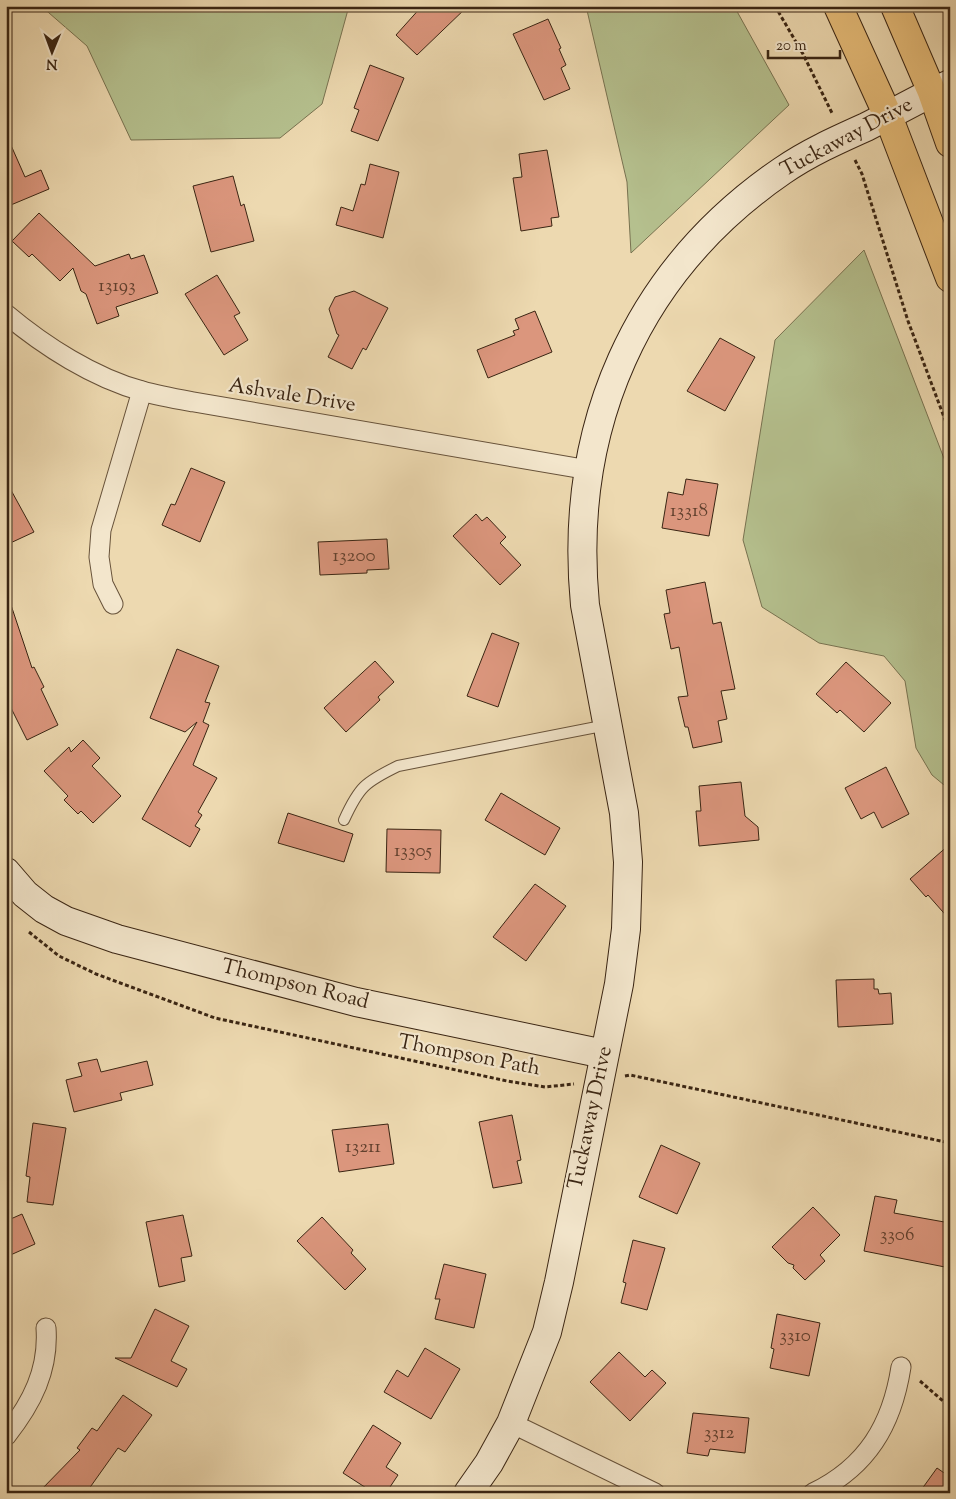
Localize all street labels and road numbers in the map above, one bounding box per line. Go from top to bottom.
street label: Tuckaway Drive [776,91,918,185]
street label: Ashvale Drive [226,371,358,421]
street label: Thompson Road [218,952,372,1018]
street label: Thompson Path [395,1028,543,1084]
street label: Tuckaway Drive [561,1044,621,1192]

